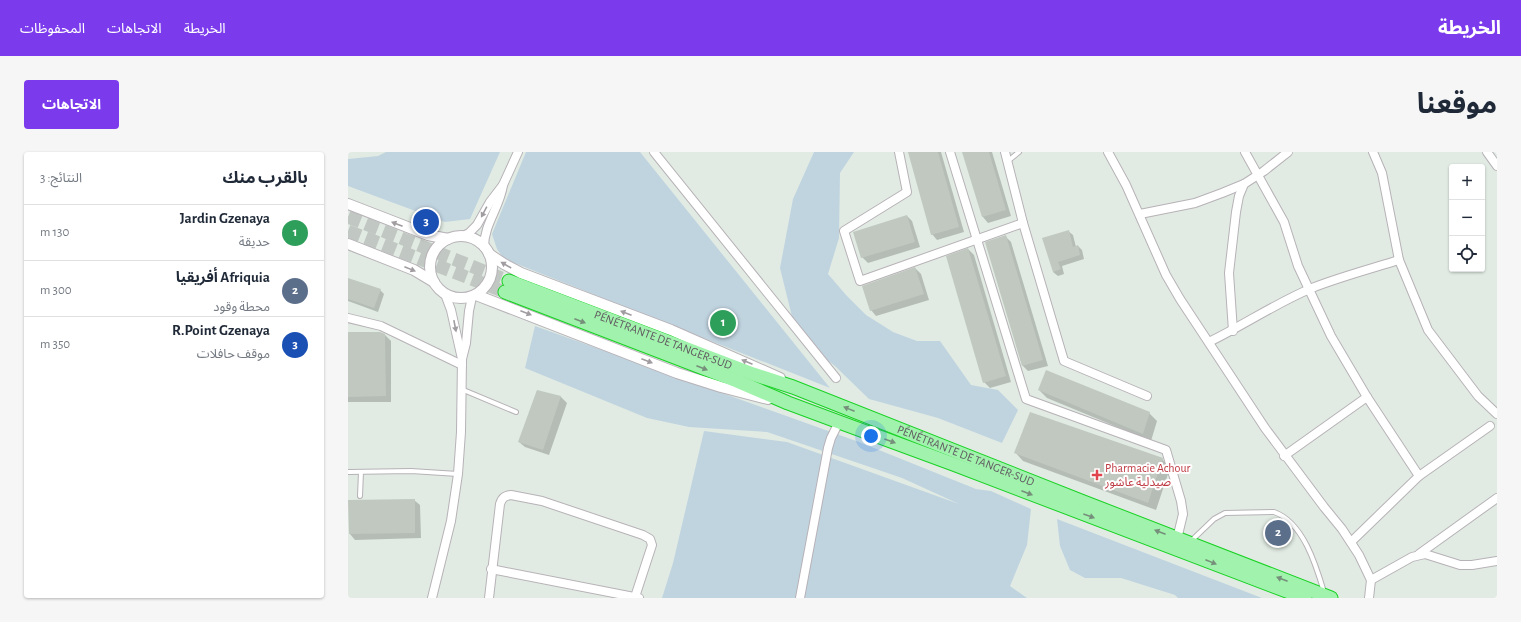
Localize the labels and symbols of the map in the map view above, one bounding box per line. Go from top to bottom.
one-way arrow [481,206,488,218]
pin: 3 [413,207,439,237]
one-way arrow [391,220,403,226]
one-way arrow [500,261,512,268]
one-way arrow [405,266,417,272]
street label: PÉNÉTRANTE DE TANGER-SUD [593,308,734,372]
pin: 1 [710,308,736,338]
one-way arrow [620,310,632,316]
one-way arrow [520,311,532,317]
one-way arrow [575,319,587,325]
one-way arrow [452,320,458,332]
one-way arrow [641,358,653,364]
one-way arrow [740,359,752,365]
one-way arrow [696,365,708,371]
one-way arrow [842,406,854,412]
street label: PÉNÉTRANTE DE TANGER-SUD [895,423,1036,488]
your location [861,426,881,446]
one-way arrow [884,438,896,444]
place label: Pharmacie Achour صيدلية عاشور [1104,462,1190,489]
marker: Pharmacie Achour صيدلية عاشور [1092,470,1102,480]
one-way arrow [1021,490,1033,496]
one-way arrow [1084,514,1096,520]
pin: 2 [1265,518,1291,548]
one-way arrow [1154,529,1166,535]
one-way arrow [1205,559,1216,565]
one-way arrow [1275,575,1287,581]

